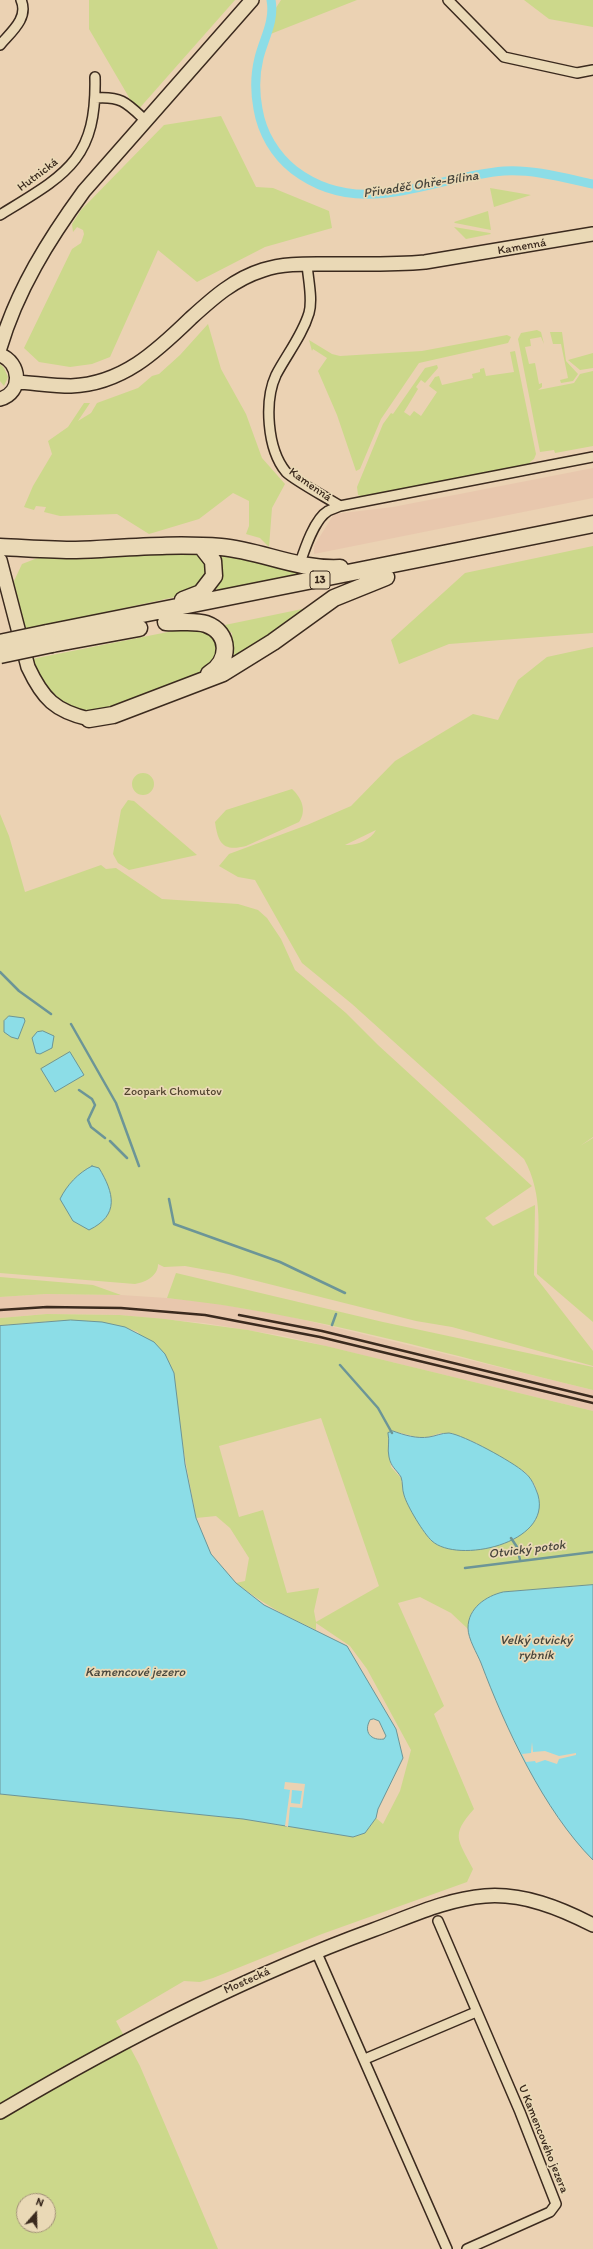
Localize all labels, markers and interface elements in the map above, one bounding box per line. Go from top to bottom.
street label: Hutnická [15,155,61,195]
water label: Přivaděč Ohře-Bílina [362,168,480,202]
street label: Kamenná [497,236,547,258]
street label: Kamenná [286,465,334,505]
road number: 13 [310,571,330,589]
park label: Zoopark Chomutov [124,1085,222,1099]
water label: Otvický potok [488,1538,566,1562]
water label: Velký otvický rybník [500,1633,572,1664]
water label: Kamencové jezero [85,1665,185,1681]
street label: Mostecká [222,1964,272,1998]
street label: U Kamencového jezera [515,2083,571,2195]
north arrow [16,2193,56,2233]
text: N [34,2195,46,2210]

